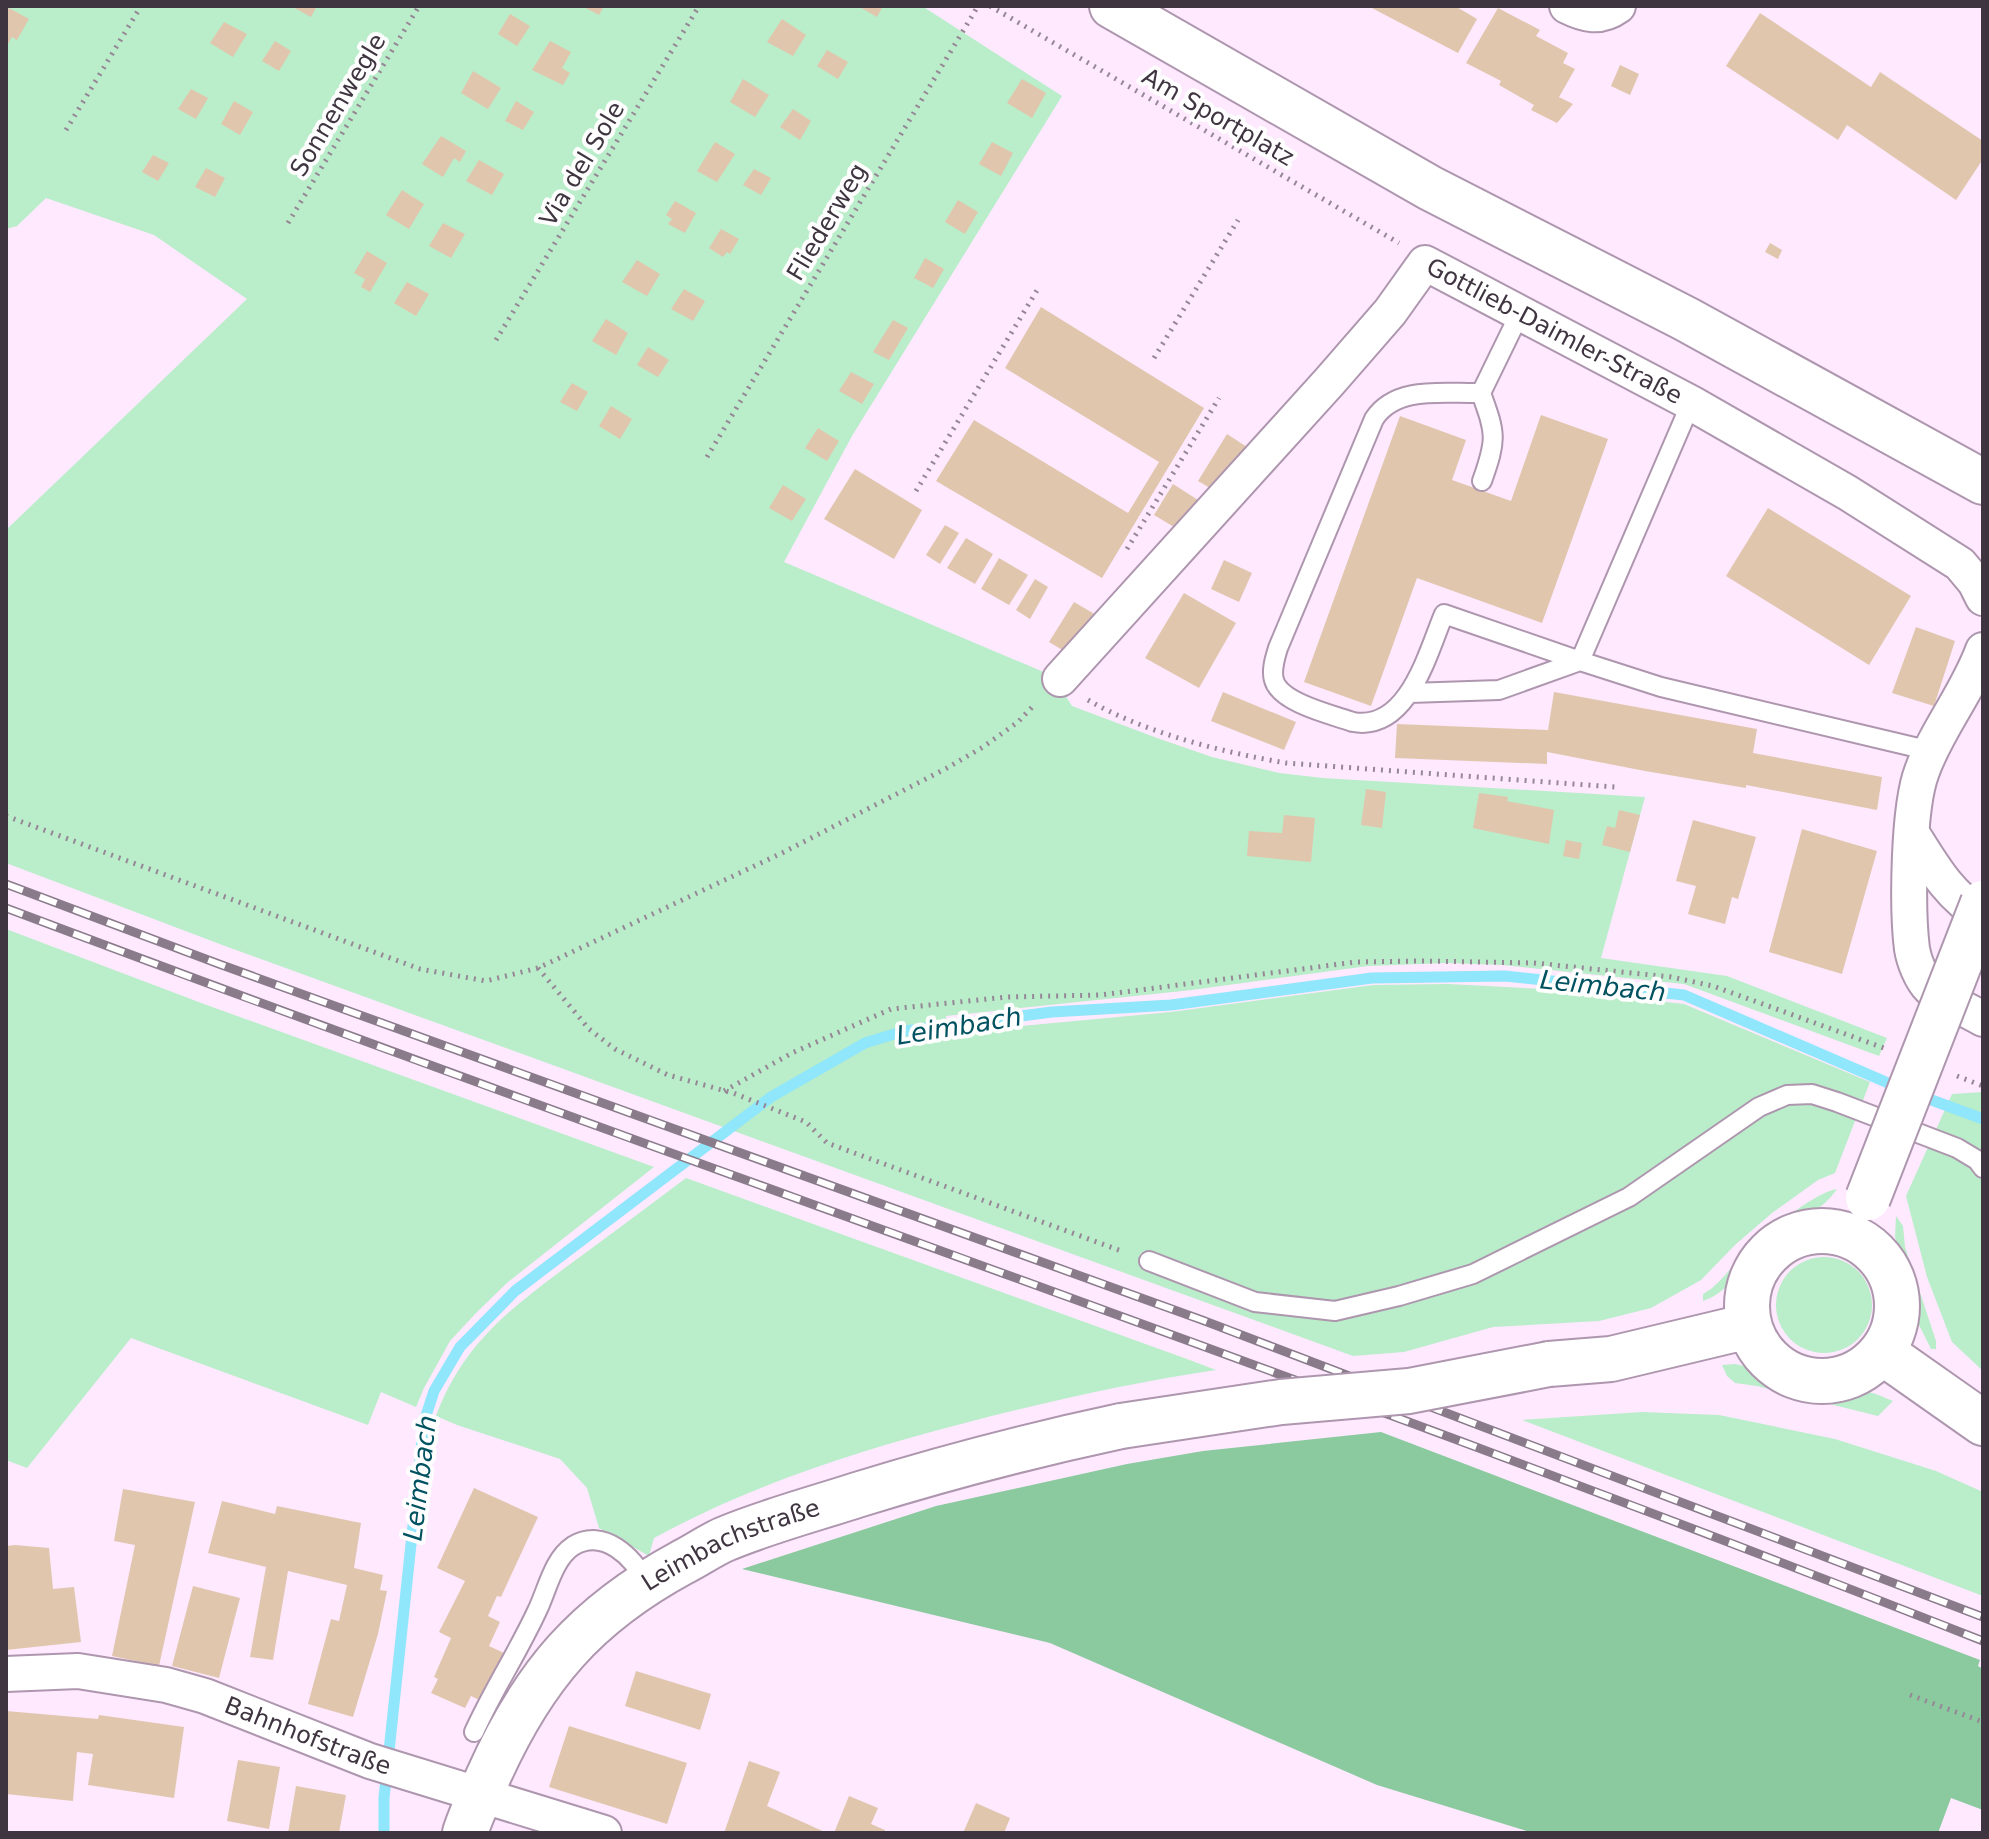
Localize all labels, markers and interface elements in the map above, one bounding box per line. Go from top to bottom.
street label: Sonnenwegle [284,29,392,181]
street label: Am Sportplatz [1137,62,1299,172]
street label: Via del Sole [534,97,630,231]
street label: Fliederweg [781,158,873,286]
street label: Gottlieb-Daimler-Straße [1422,252,1687,410]
water label: Leimbach [1539,964,1667,1008]
water label: Leimbach [894,1001,1024,1051]
water label: Leimbach [397,1414,443,1542]
street label: Leimbachstraße [636,1493,823,1597]
street label: Bahnhofstraße [220,1691,394,1781]

